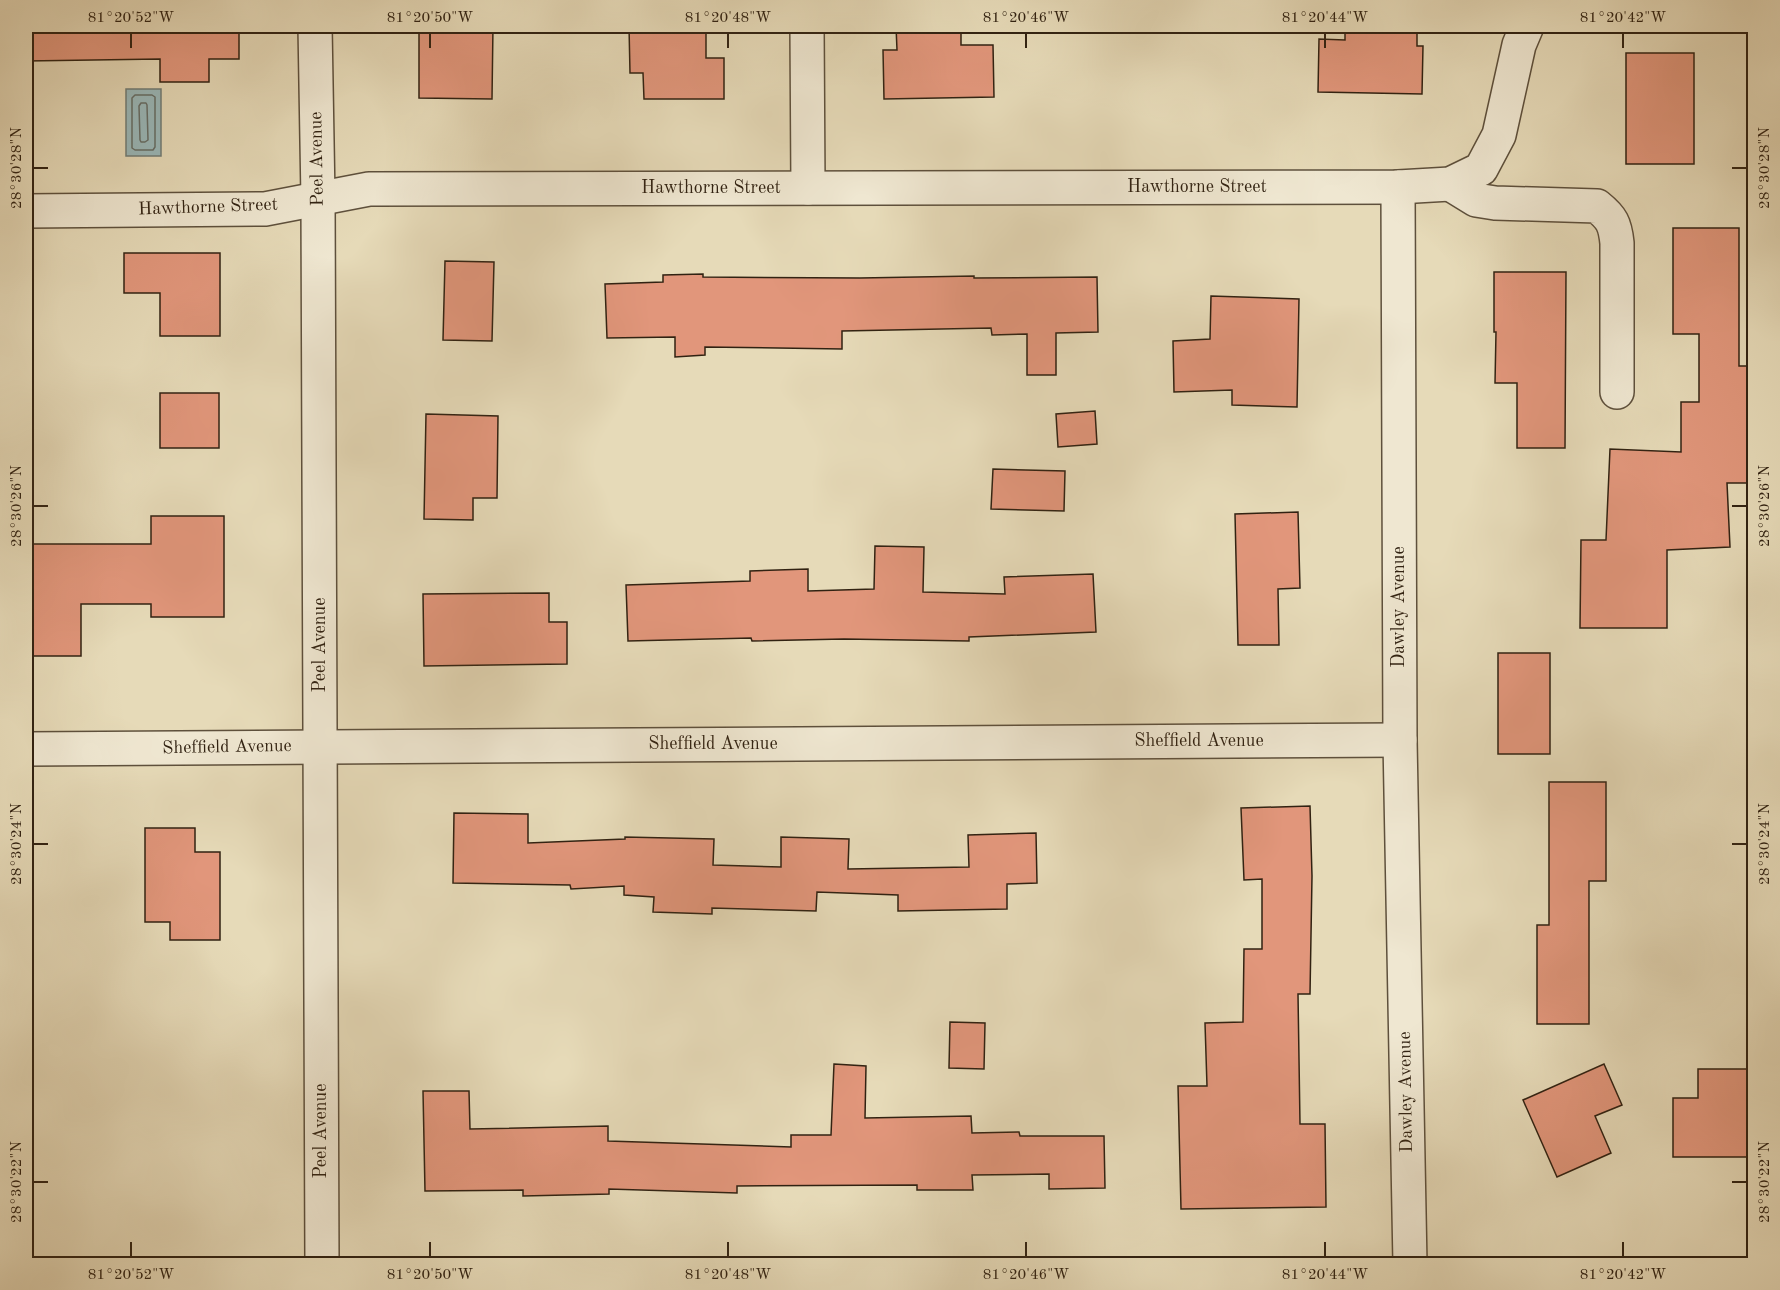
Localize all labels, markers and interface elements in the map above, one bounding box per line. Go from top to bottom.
text: 81°20'52"W [88,11,174,26]
text: 81°20'50"W [387,11,473,26]
text: 81°20'48"W [685,11,771,26]
text: 81°20'46"W [983,11,1069,26]
text: 81°20'44"W [1282,11,1368,26]
text: 81°20'42"W [1580,11,1666,26]
street label: Peel Avenue [307,111,327,207]
text: 28°30'28"N [10,127,25,209]
text: 28°30'28"N [1758,127,1773,209]
street label: Hawthorne Street [1127,178,1267,196]
street label: Hawthorne Street [641,179,781,197]
street label: Hawthorne Street [138,196,278,218]
text: 28°30'26"N [10,465,25,547]
text: 28°30'26"N [1758,465,1773,547]
street label: Dawley Avenue [1390,546,1408,668]
street label: Peel Avenue [311,598,329,692]
street label: Sheffield Avenue [1134,732,1264,750]
street label: Sheffield Avenue [648,735,778,753]
street label: Sheffield Avenue [162,737,292,757]
text: 28°30'24"N [10,803,25,885]
text: 28°30'24"N [1758,803,1773,885]
street label: Dawley Avenue [1396,1031,1416,1153]
street label: Peel Avenue [312,1084,330,1178]
text: 28°30'22"N [10,1141,25,1223]
text: 28°30'22"N [1758,1141,1773,1223]
text: 81°20'52"W [88,1268,174,1283]
text: 81°20'50"W [387,1268,473,1283]
text: 81°20'48"W [685,1268,771,1283]
text: 81°20'46"W [983,1268,1069,1283]
text: 81°20'44"W [1282,1268,1368,1283]
text: 81°20'42"W [1580,1268,1666,1283]

